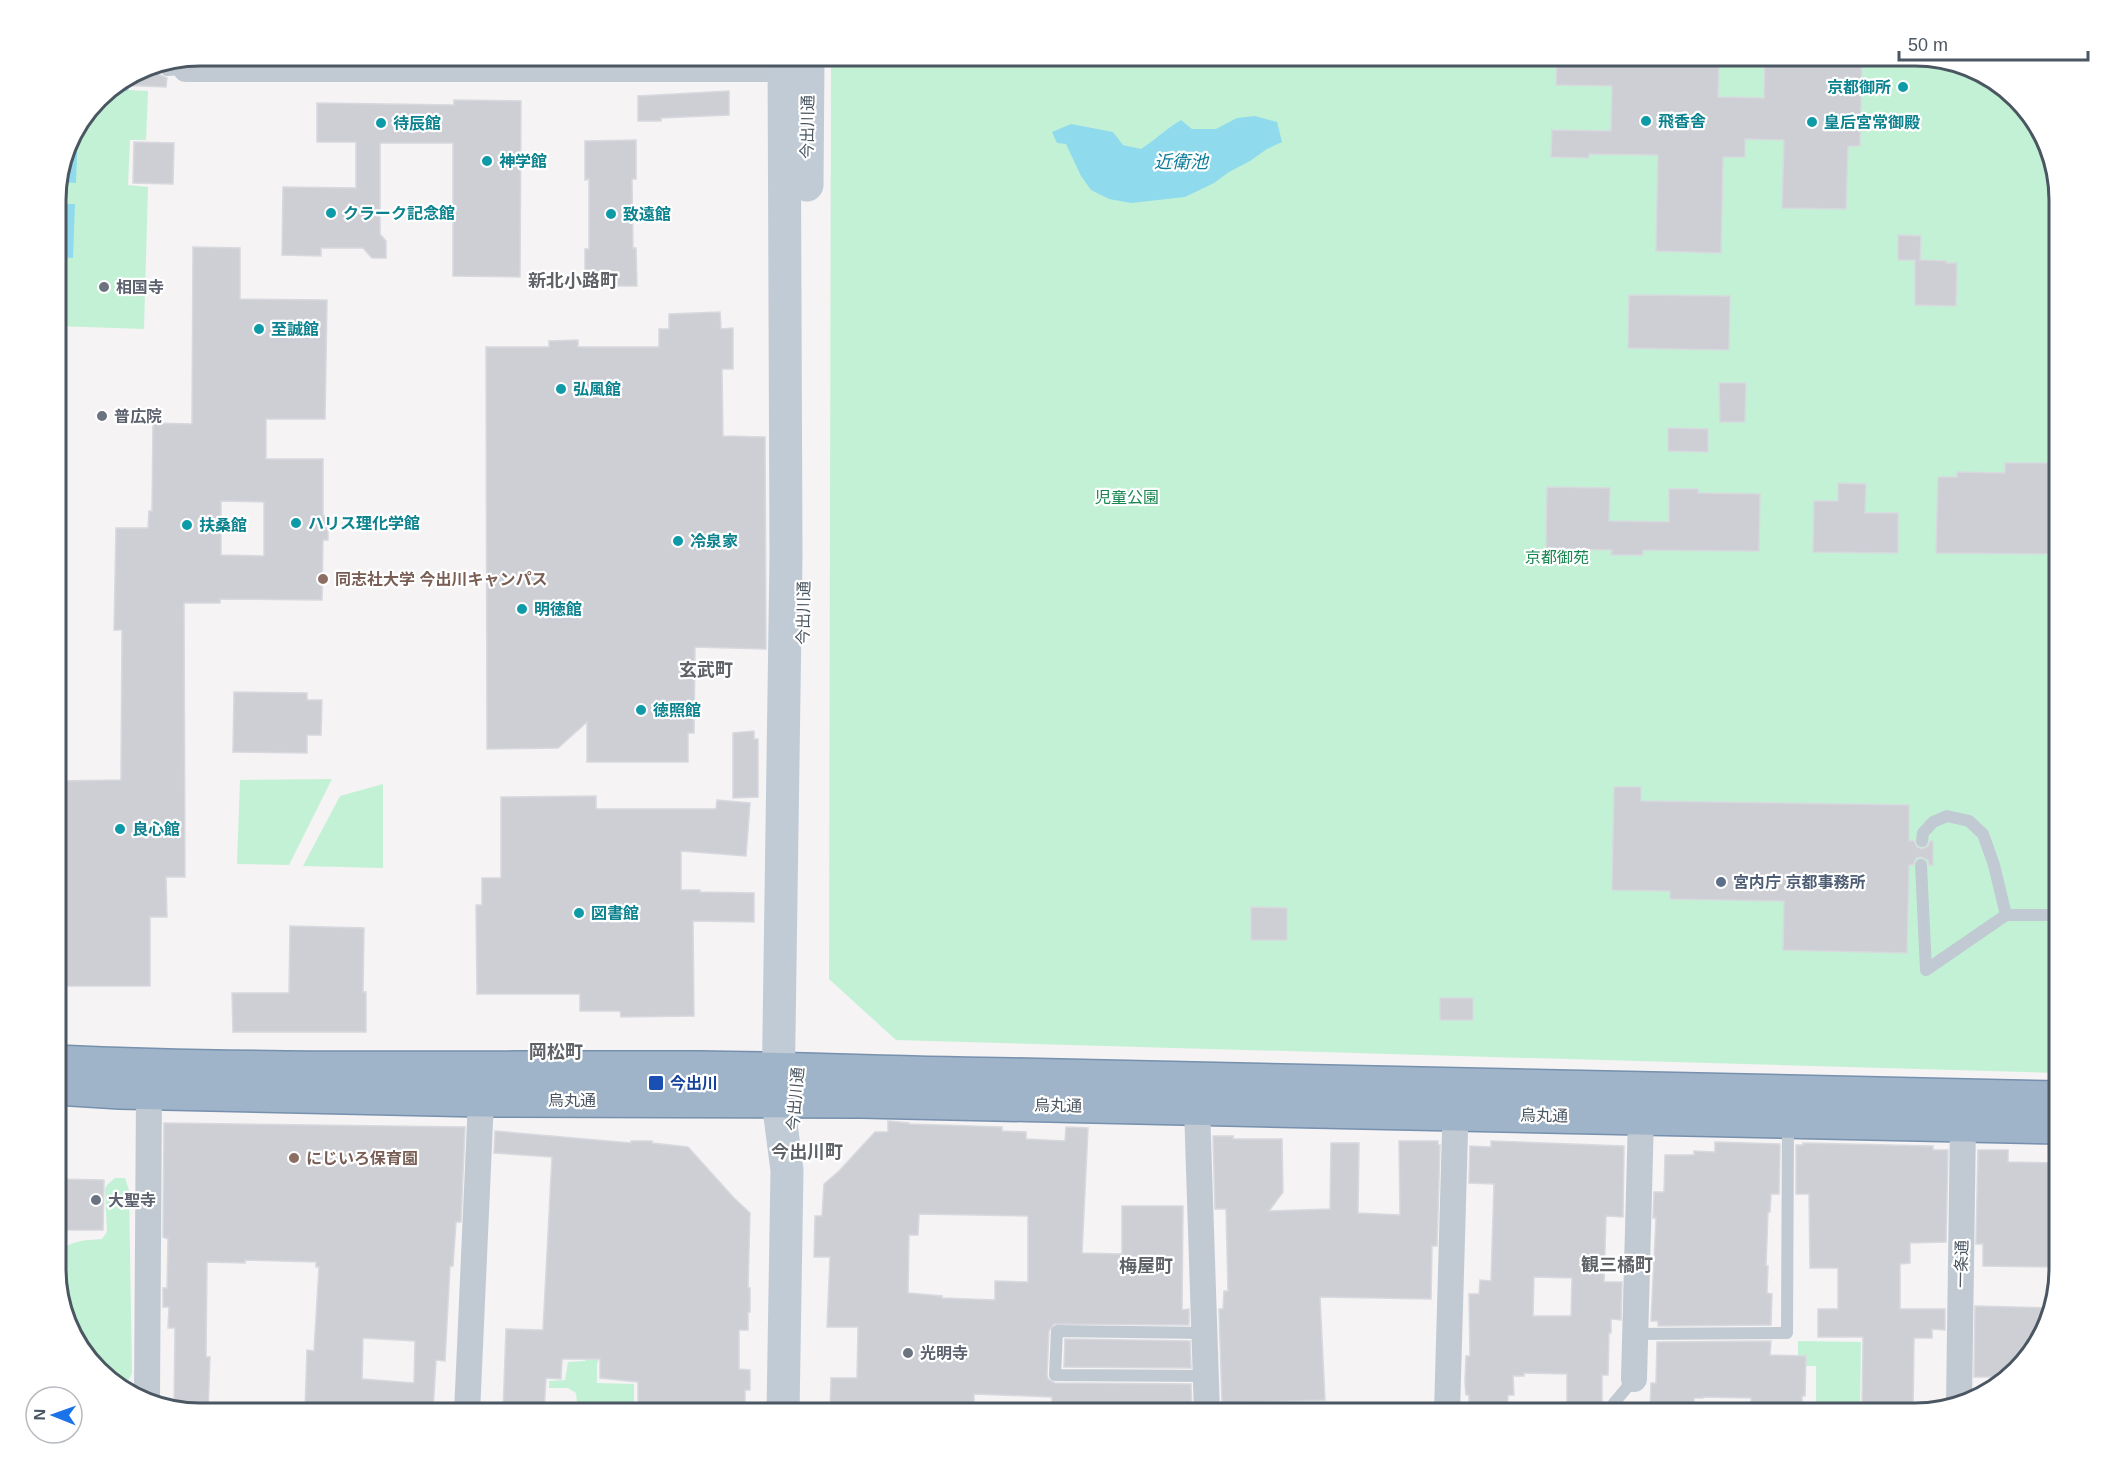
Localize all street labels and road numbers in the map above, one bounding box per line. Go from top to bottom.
street label: 今出川通 [798,95,817,159]
street label: 今出川通 [794,581,813,645]
street label: 今出川通 [784,1066,807,1132]
street label: 烏丸通 [548,1092,596,1109]
street label: 烏丸通 [1034,1097,1082,1114]
street label: 烏丸通 [1520,1107,1568,1124]
street label: 一条通 [1953,1240,1970,1288]

